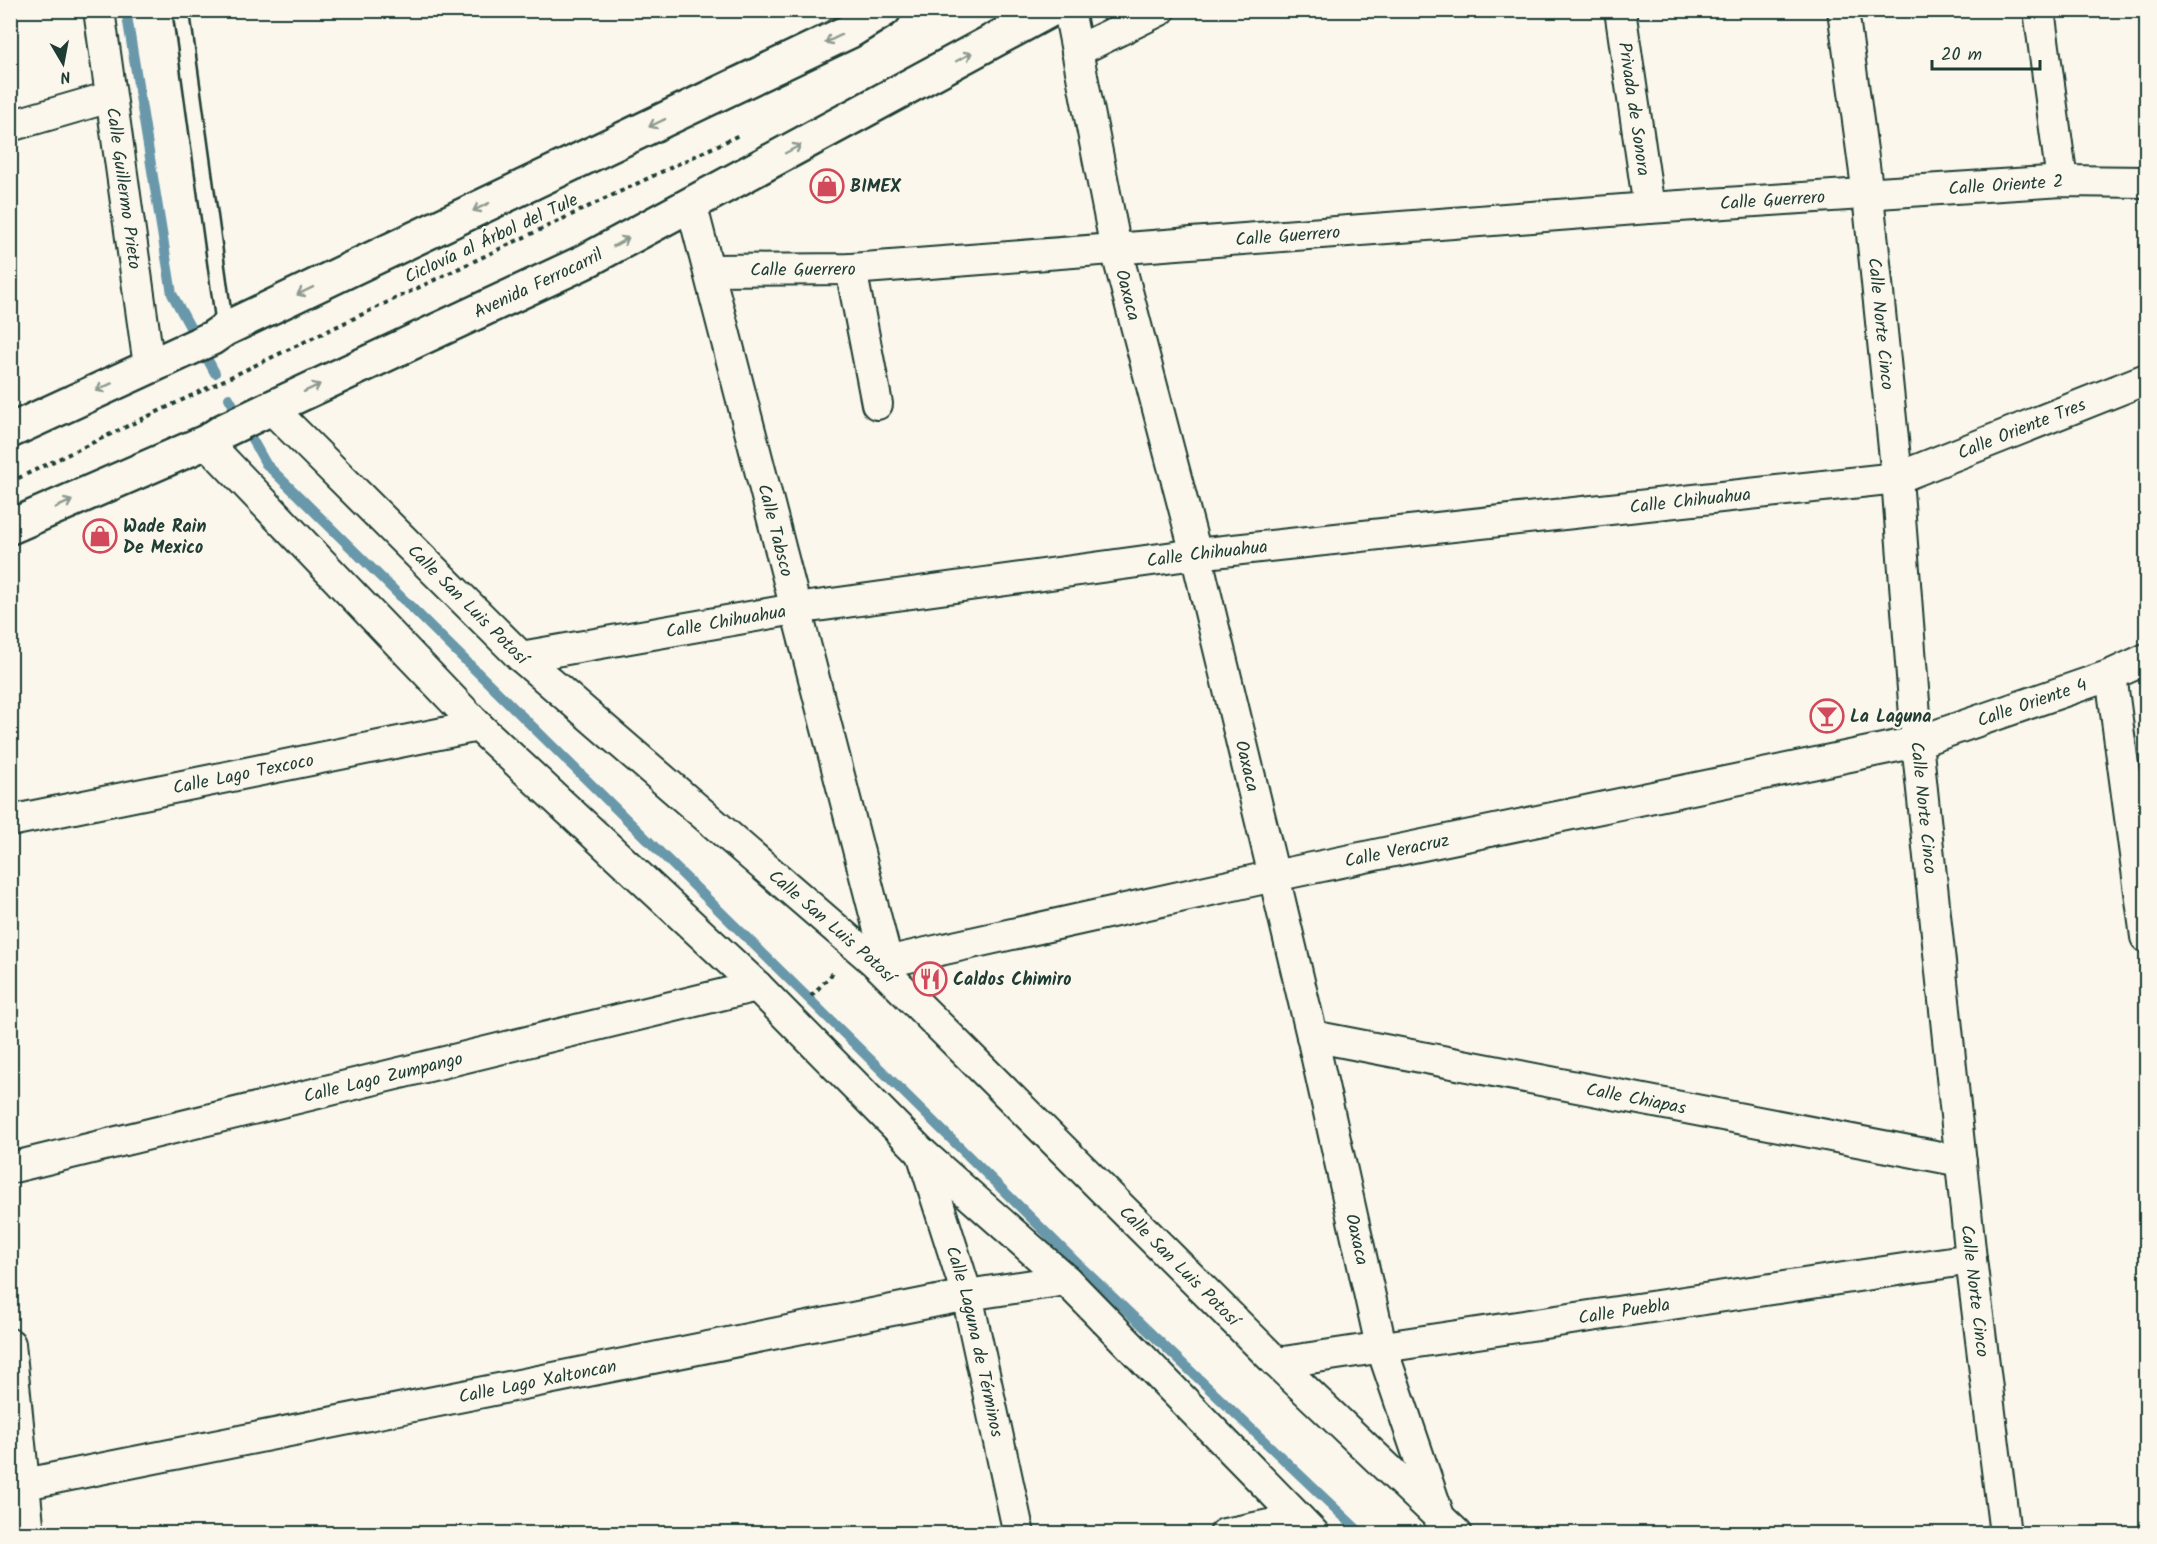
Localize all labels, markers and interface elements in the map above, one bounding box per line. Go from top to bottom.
north arrow [33,33,93,93]
one-way arrow [824,33,842,45]
scale bar [1932,33,2040,71]
street label: Privada de Sonora [1609,40,1657,178]
text: 20 m [1941,41,1982,70]
one-way arrow [955,50,973,62]
text: N [58,63,72,89]
street label: Calle Guillermo Prieto [97,106,148,271]
one-way arrow [648,117,666,129]
one-way arrow [783,143,801,154]
shop icon: BIMEX [809,168,845,204]
street label: Calle Oriente 2 [1948,168,2064,204]
place label: BIMEX [850,173,902,202]
street label: Calle Guerrero [1719,184,1826,219]
street label: Ciclovía al Árbol del Tule [400,186,583,292]
one-way arrow [473,201,491,213]
street label: Calle Guerrero [1234,219,1341,256]
one-way arrow [612,236,629,248]
street label: Avenida Ferrocarril [469,241,609,327]
street label: Calle Guerrero [750,256,857,286]
street label: Calle Norte Cinco [1858,256,1901,391]
street label: Oaxaca [1106,266,1147,324]
one-way arrow [297,286,315,298]
one-way arrow [96,381,114,393]
one-way arrow [303,382,321,394]
street label: Calle Oriente Tres [1953,391,2091,469]
street label: Calle Tabsco [748,481,800,580]
street label: Calle Chihuahua [1628,481,1752,523]
one-way arrow [55,497,73,508]
place label: Wade Rain De Mexico [123,513,206,563]
shop icon: Wade Rain De Mexico [82,518,118,554]
street label: Calle Chihuahua [1145,533,1269,577]
street label: Calle San Luis Potosí [400,538,536,675]
street label: Calle Chihuahua [664,598,789,647]
street label: Calle Oriente 4 [1973,671,2091,736]
bar icon: La Laguna [1809,698,1845,734]
place label: La Laguna [1850,703,1932,732]
street label: Oaxaca [1226,738,1266,795]
street label: Calle Norte Cinco [1901,740,1944,875]
street label: Calle Lago Texcoco [170,747,317,804]
street label: Calle Veracruz [1342,827,1452,877]
street label: Calle San Luis Potosí [761,863,903,992]
restaurant icon: Caldos Chimiro [912,961,948,997]
place label: Caldos Chimiro [953,966,1071,995]
street label: Calle Lago Zumpango [301,1045,466,1112]
street label: Calle Chiapas [1583,1076,1689,1124]
street label: Calle San Luis Potosí [1111,1200,1247,1336]
street label: Oaxaca [1336,1211,1376,1268]
street label: Calle Norte Cinco [1952,1224,1996,1359]
street label: Calle Laguna de Términos [936,1242,1011,1440]
street label: Calle Puebla [1577,1291,1672,1334]
street label: Calle Lago Xaltoncan [456,1353,619,1413]

